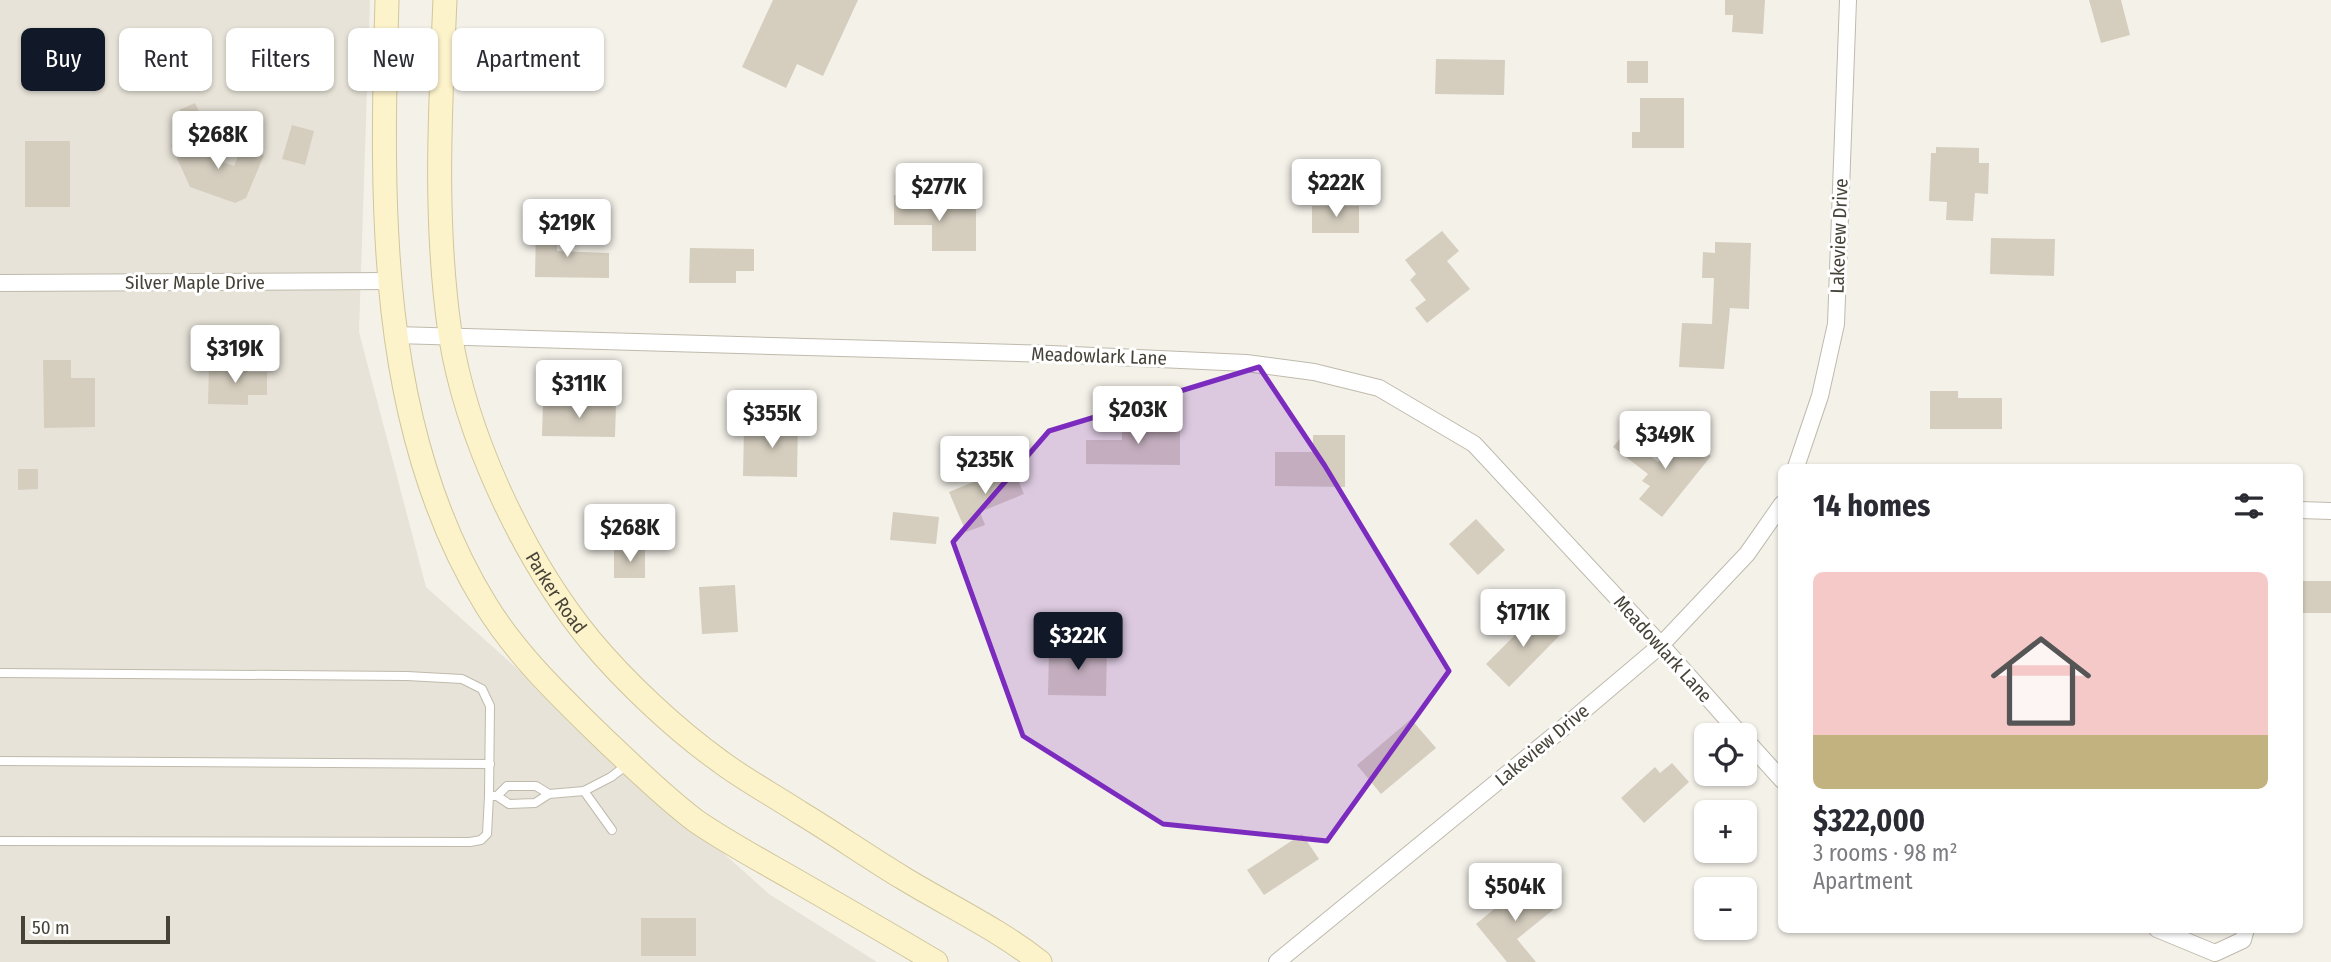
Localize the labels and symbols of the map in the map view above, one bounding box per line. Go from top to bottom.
pin: $268K [169,111,267,171]
pin: $222K [1287,160,1385,219]
pin: $277K [890,164,988,223]
street label: Lakeview Drive [1825,178,1853,294]
pin: $219K [518,200,616,259]
street label: Silver Maple Drive [125,271,265,294]
pin: $319K [186,326,284,385]
street label: Meadowlark Lane [1031,342,1167,370]
pin: $311K [530,360,628,420]
pin: $203K [1089,386,1187,446]
pin: $355K [723,391,821,450]
pin: $349K [1616,412,1714,471]
pin: $235K [936,436,1034,496]
pin: $268K [581,504,679,564]
street label: Parker Road [521,547,592,638]
pin: $171K [1474,590,1572,649]
street label: Meadowlark Lane [1609,591,1717,707]
pin: $322K [1029,612,1127,672]
street label: Lakeview Drive [1490,699,1594,791]
pin: $504K [1466,864,1564,923]
scale bar [21,913,170,945]

